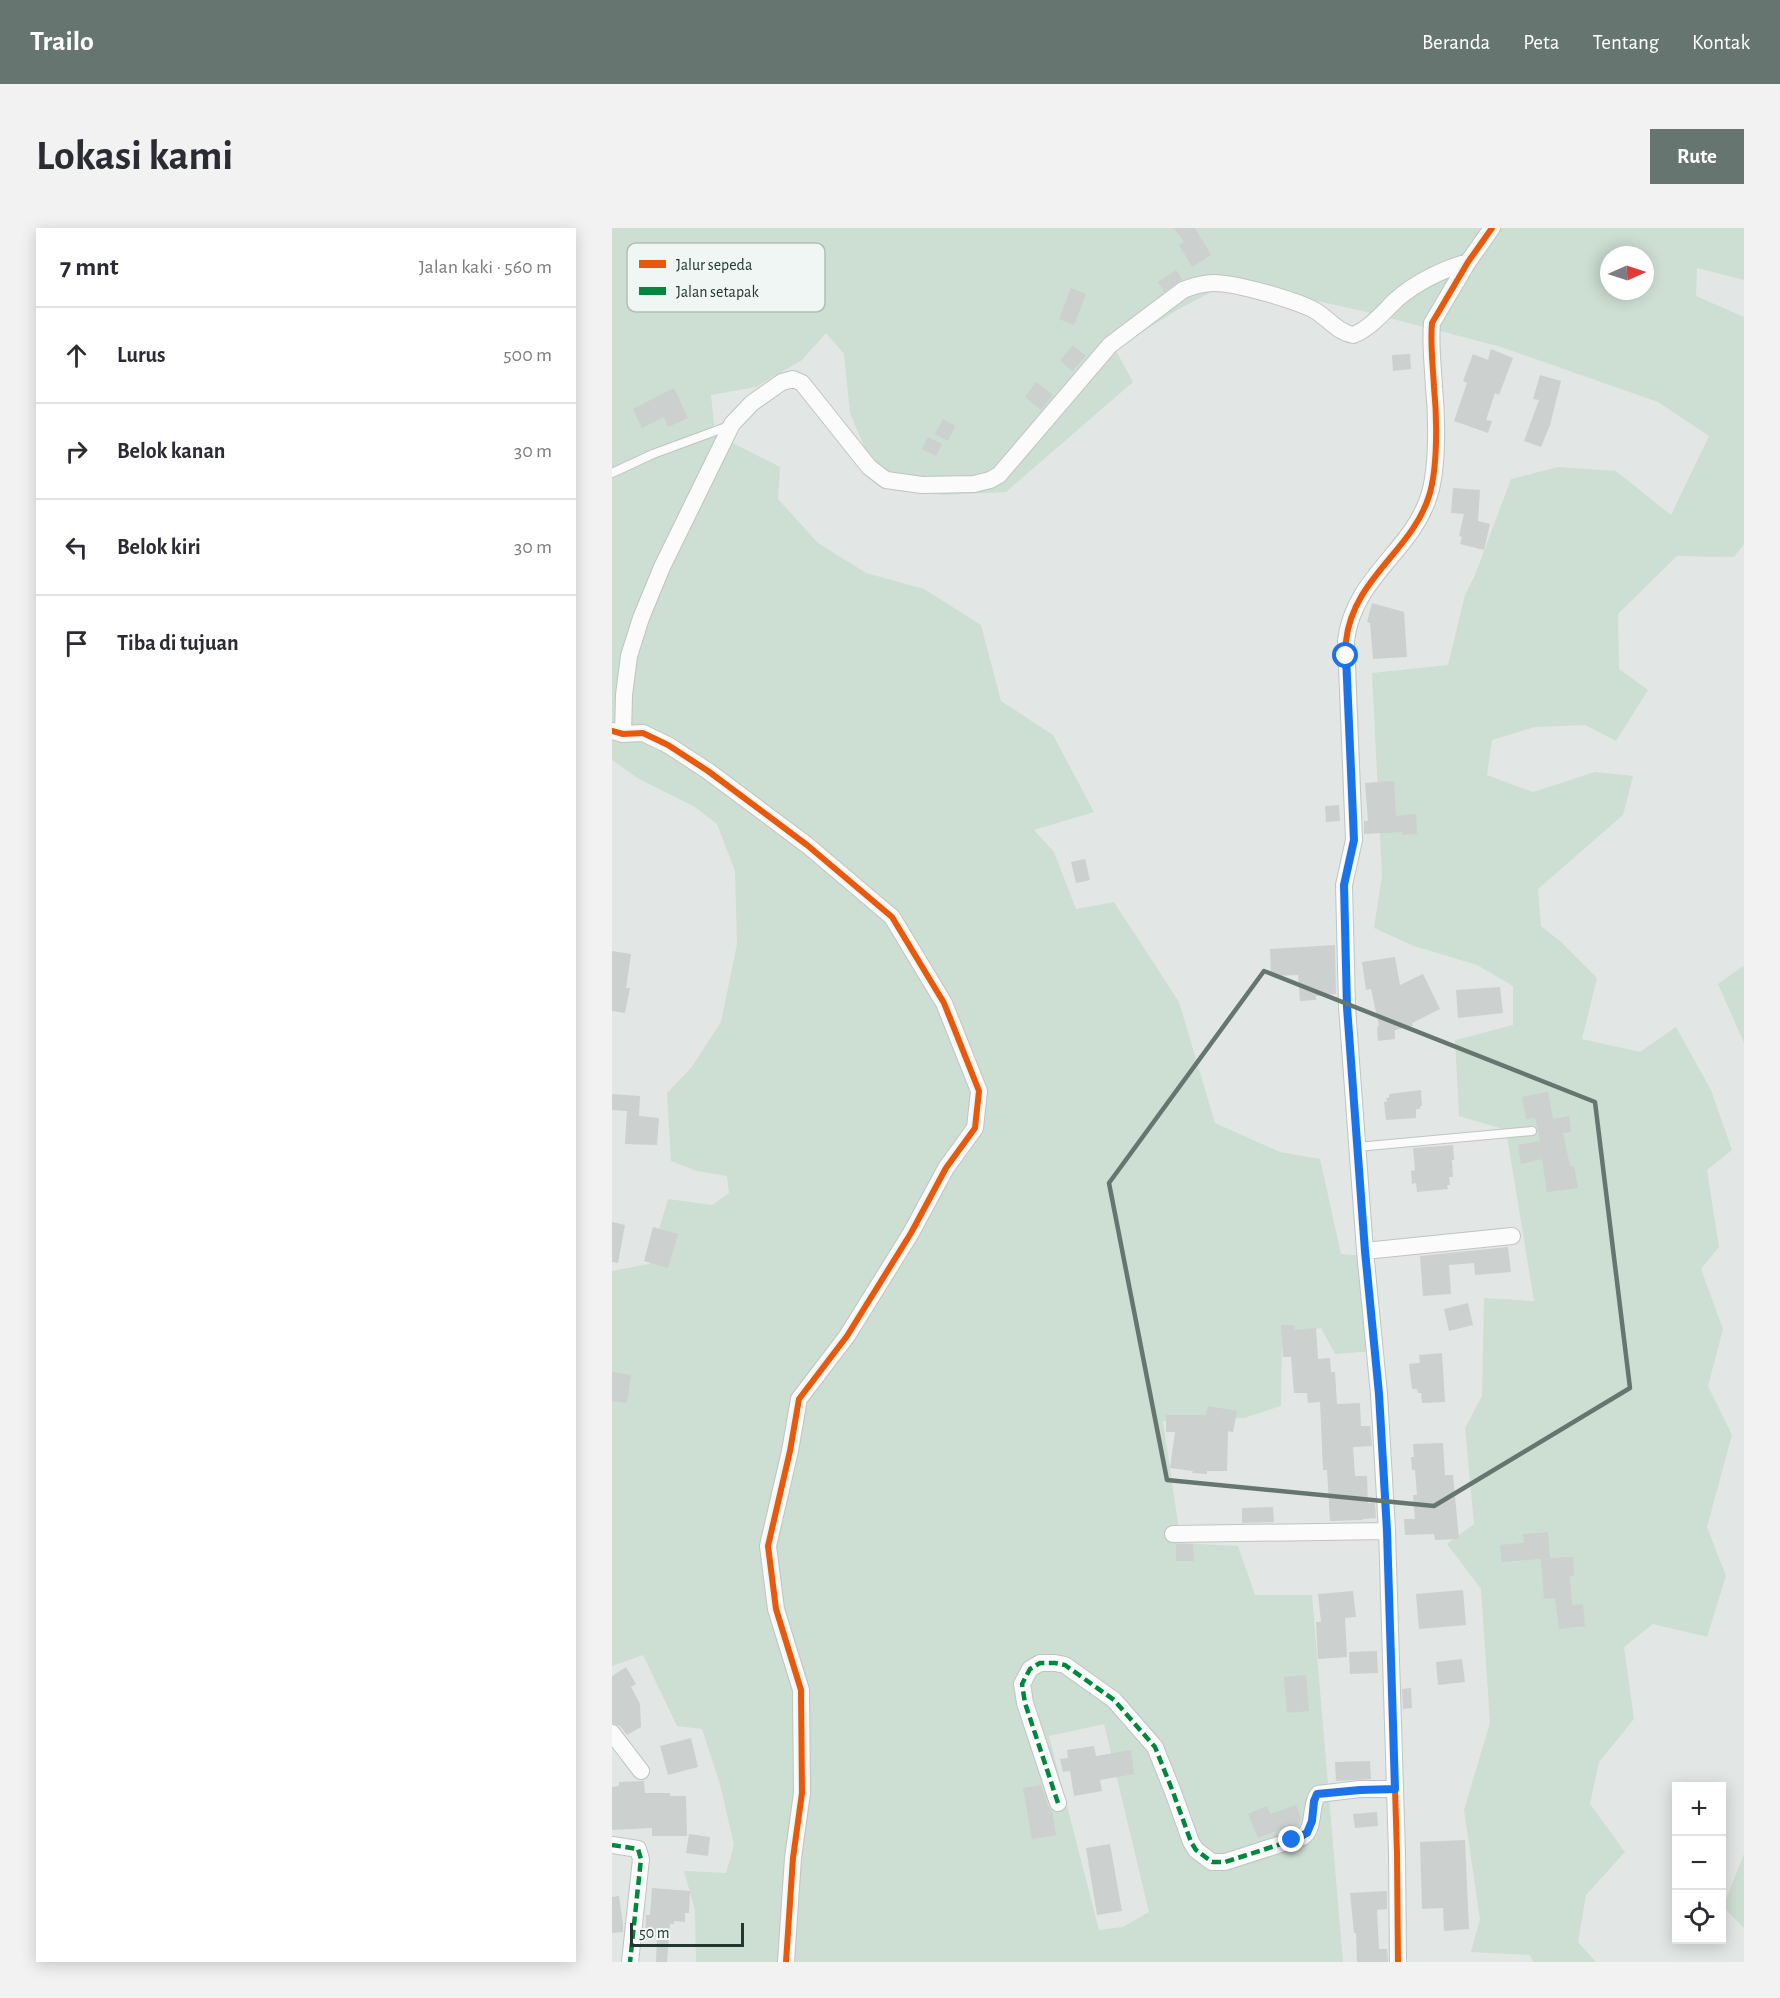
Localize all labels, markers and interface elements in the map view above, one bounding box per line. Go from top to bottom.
text: Trailo [30,28,94,56]
text: Beranda [1422,32,1490,53]
text: Peta [1523,32,1559,53]
text: Tentang [1592,32,1659,53]
text: Kontak [1692,32,1750,53]
button: Rute [1650,129,1744,184]
text: Lokasi kami [36,135,233,177]
legend [627,243,825,312]
north arrow [1600,246,1654,300]
text: 7 mnt [60,254,119,280]
text: Jalan kaki · 560 m [419,257,552,277]
text: Jalur sepeda [676,257,752,273]
text: Jalan setapak [676,284,759,300]
icon: ahead [60,339,93,372]
text: Lurus [117,344,166,366]
text: 500 m [503,345,552,365]
icon: right [60,435,93,468]
text: Belok kanan [117,440,225,462]
text: 30 m [514,441,552,461]
icon: left [60,531,93,564]
text: Belok kiri [117,536,201,558]
text: 30 m [514,537,552,557]
icon: arrive [60,627,93,660]
text: Tiba di tujuan [117,632,239,654]
route start [1332,642,1358,668]
map controls [1672,1782,1726,1944]
button: + [1672,1782,1726,1836]
route end [1278,1826,1304,1852]
button: − [1672,1836,1726,1890]
button: locate [1672,1890,1726,1944]
scale bar [630,1920,744,1948]
text: 50 m [639,1925,670,1941]

